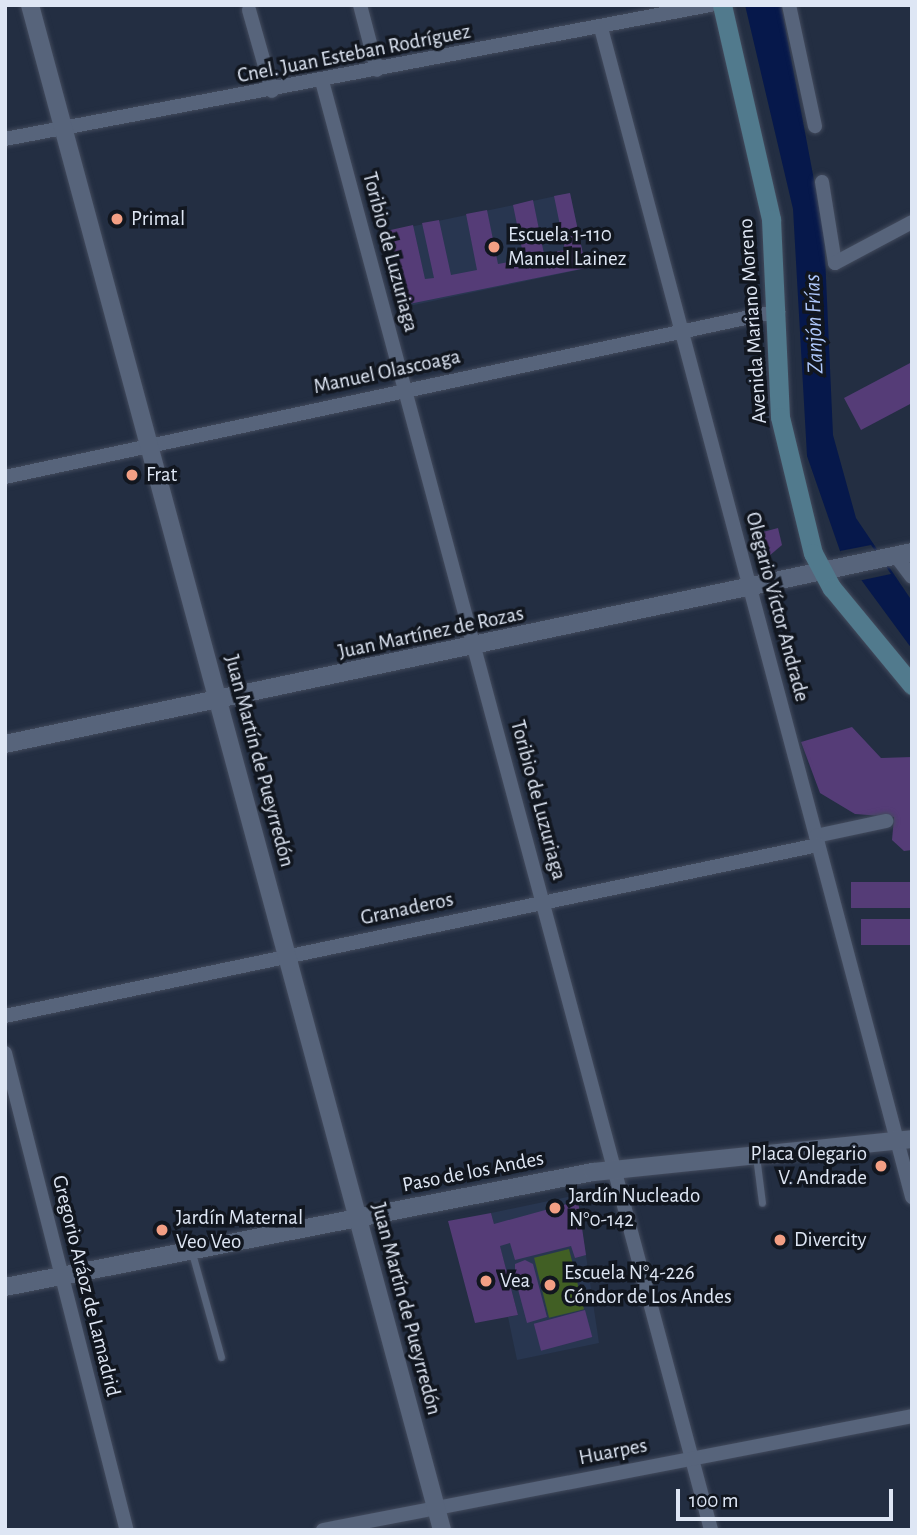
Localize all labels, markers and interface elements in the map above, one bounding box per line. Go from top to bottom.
street label: Cnel. Juan Esteban Rodríguez [235,19,473,89]
street label: Toribio de Luzuriaga [357,169,423,335]
place label: Primal [131,206,185,232]
marker: Primal [109,211,125,227]
street label: Avenida Mariano Moreno [733,218,773,424]
place label: Escuela 1-110 Manuel Lainez [508,222,626,272]
marker: Escuela 1-110 Manuel Lainez [486,239,502,255]
water label: Zanjón Frías [799,274,831,374]
street label: Manuel Olascoaga [311,344,463,400]
place label: Frat [146,462,177,488]
marker: Frat [124,467,140,483]
street label: Olegario Víctor Andrade [740,509,814,705]
street label: Juan Martínez de Rozas [336,601,526,665]
street label: Juan Martín de Pueyrredón [219,652,299,870]
street label: Toribio de Luzuriaga [505,717,571,883]
street label: Granaderos [358,887,456,931]
place label: Placa Olegario V. Andrade [751,1141,867,1191]
street label: Paso de los Andes [400,1146,546,1198]
marker: Placa Olegario V. Andrade [873,1158,889,1174]
street label: Gregorio Aráoz de Lamadrid [46,1173,126,1399]
place label: Jardín Nucleado N°0-142 [569,1183,700,1233]
street label: Juan Martín de Pueyrredón [366,1200,446,1418]
marker: Jardín Nucleado N°0-142 [547,1200,563,1216]
place label: Jardín Maternal Veo Veo [176,1205,303,1255]
marker: Jardín Maternal Veo Veo [154,1222,170,1238]
place label: Divercity [794,1227,866,1253]
marker: Divercity [772,1232,788,1248]
place label: Escuela N°4-226 Cóndor de Los Andes [564,1260,732,1310]
place label: Vea [500,1268,530,1294]
marker: Vea [478,1273,494,1289]
marker: Escuela N°4-226 Cóndor de Los Andes [542,1277,558,1293]
street label: Huarpes [577,1433,649,1471]
scale bar [679,1476,896,1520]
text: 100 m [689,1490,739,1511]

